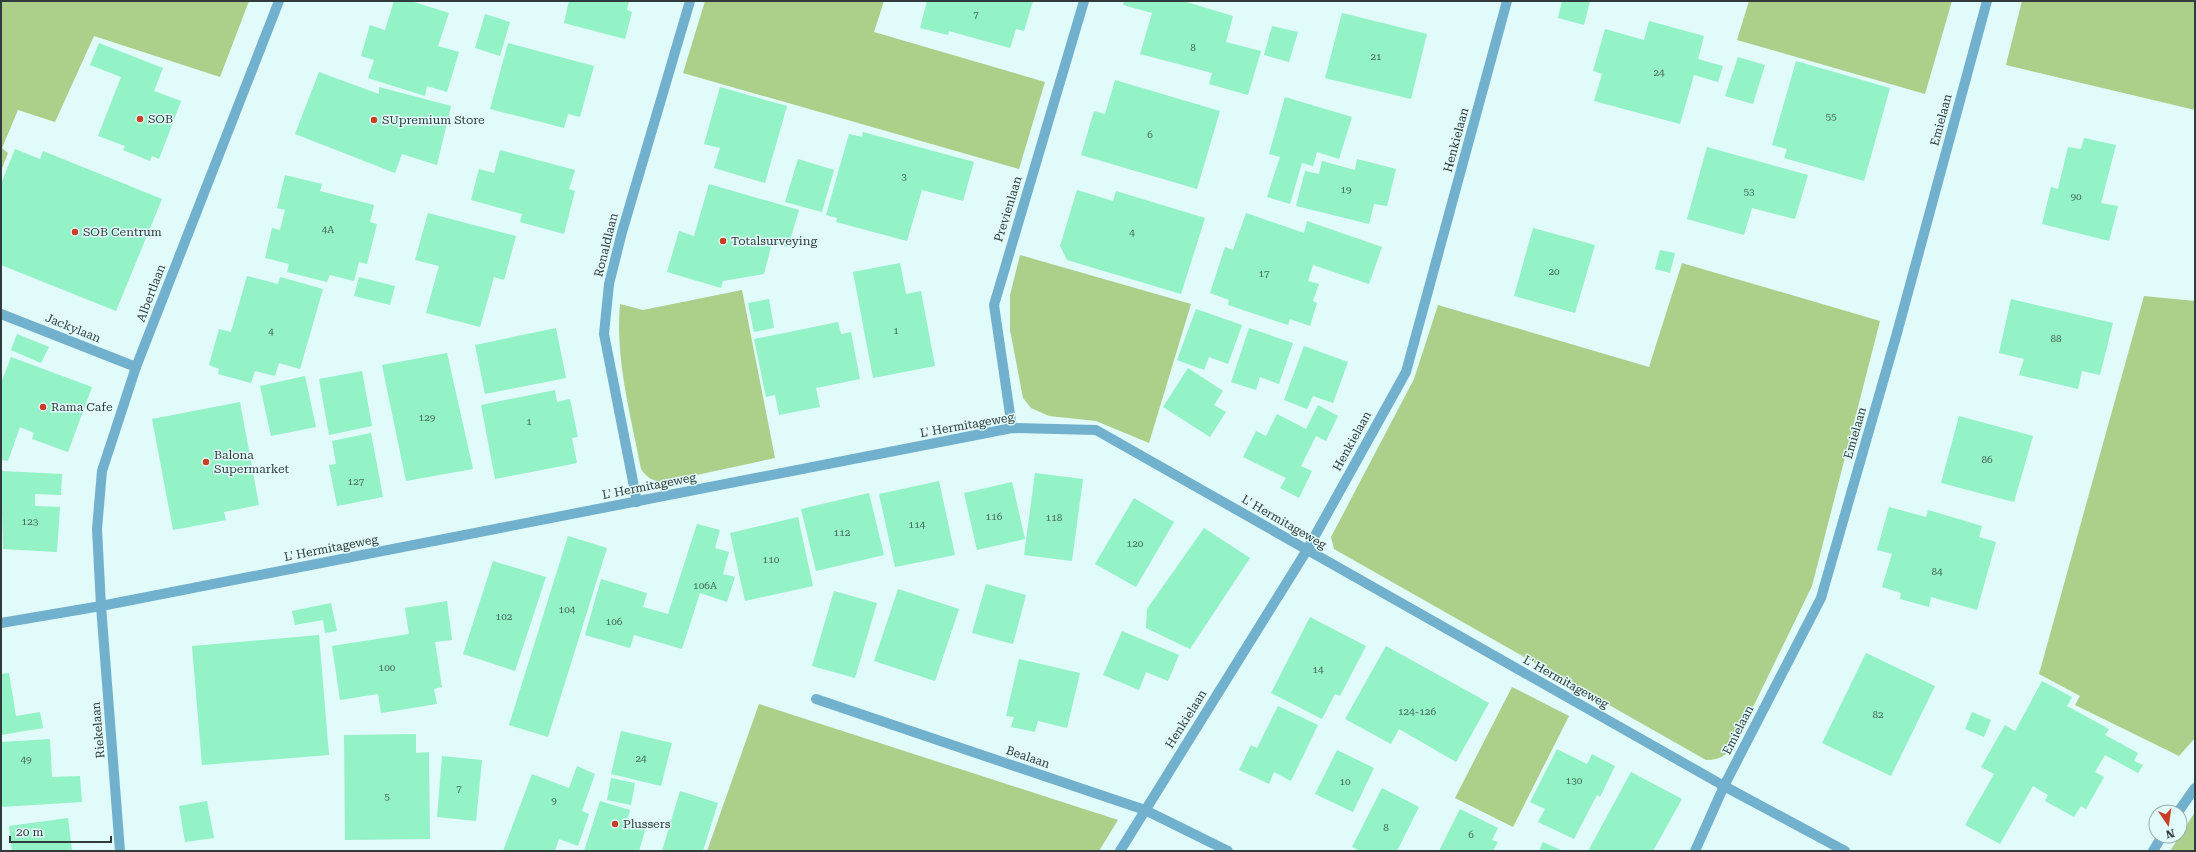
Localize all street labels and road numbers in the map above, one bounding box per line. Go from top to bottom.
street label: Emielaan [1927,92,1955,148]
street label: Henkielaan [1441,106,1471,174]
street label: Previenlaan [991,174,1025,244]
street label: Ronaldlaan [591,211,621,278]
street label: Albertlaan [134,262,168,324]
street label: Jackylaan [43,311,103,346]
street label: Emielaan [1841,405,1869,461]
street label: Henkielaan [1330,408,1374,473]
street label: L' Hermitageweg [919,410,1015,440]
street label: L' Hermitageweg [601,470,697,502]
street label: L' Hermitageweg [1239,492,1329,552]
street label: L' Hermitageweg [283,532,379,564]
street label: L' Hermitageweg [1521,653,1611,711]
street label: Henkielaan [1163,687,1210,751]
street label: Riekelaan [89,701,107,759]
street label: Emielaan [1720,703,1756,757]
street label: Bealaan [1004,743,1052,771]

